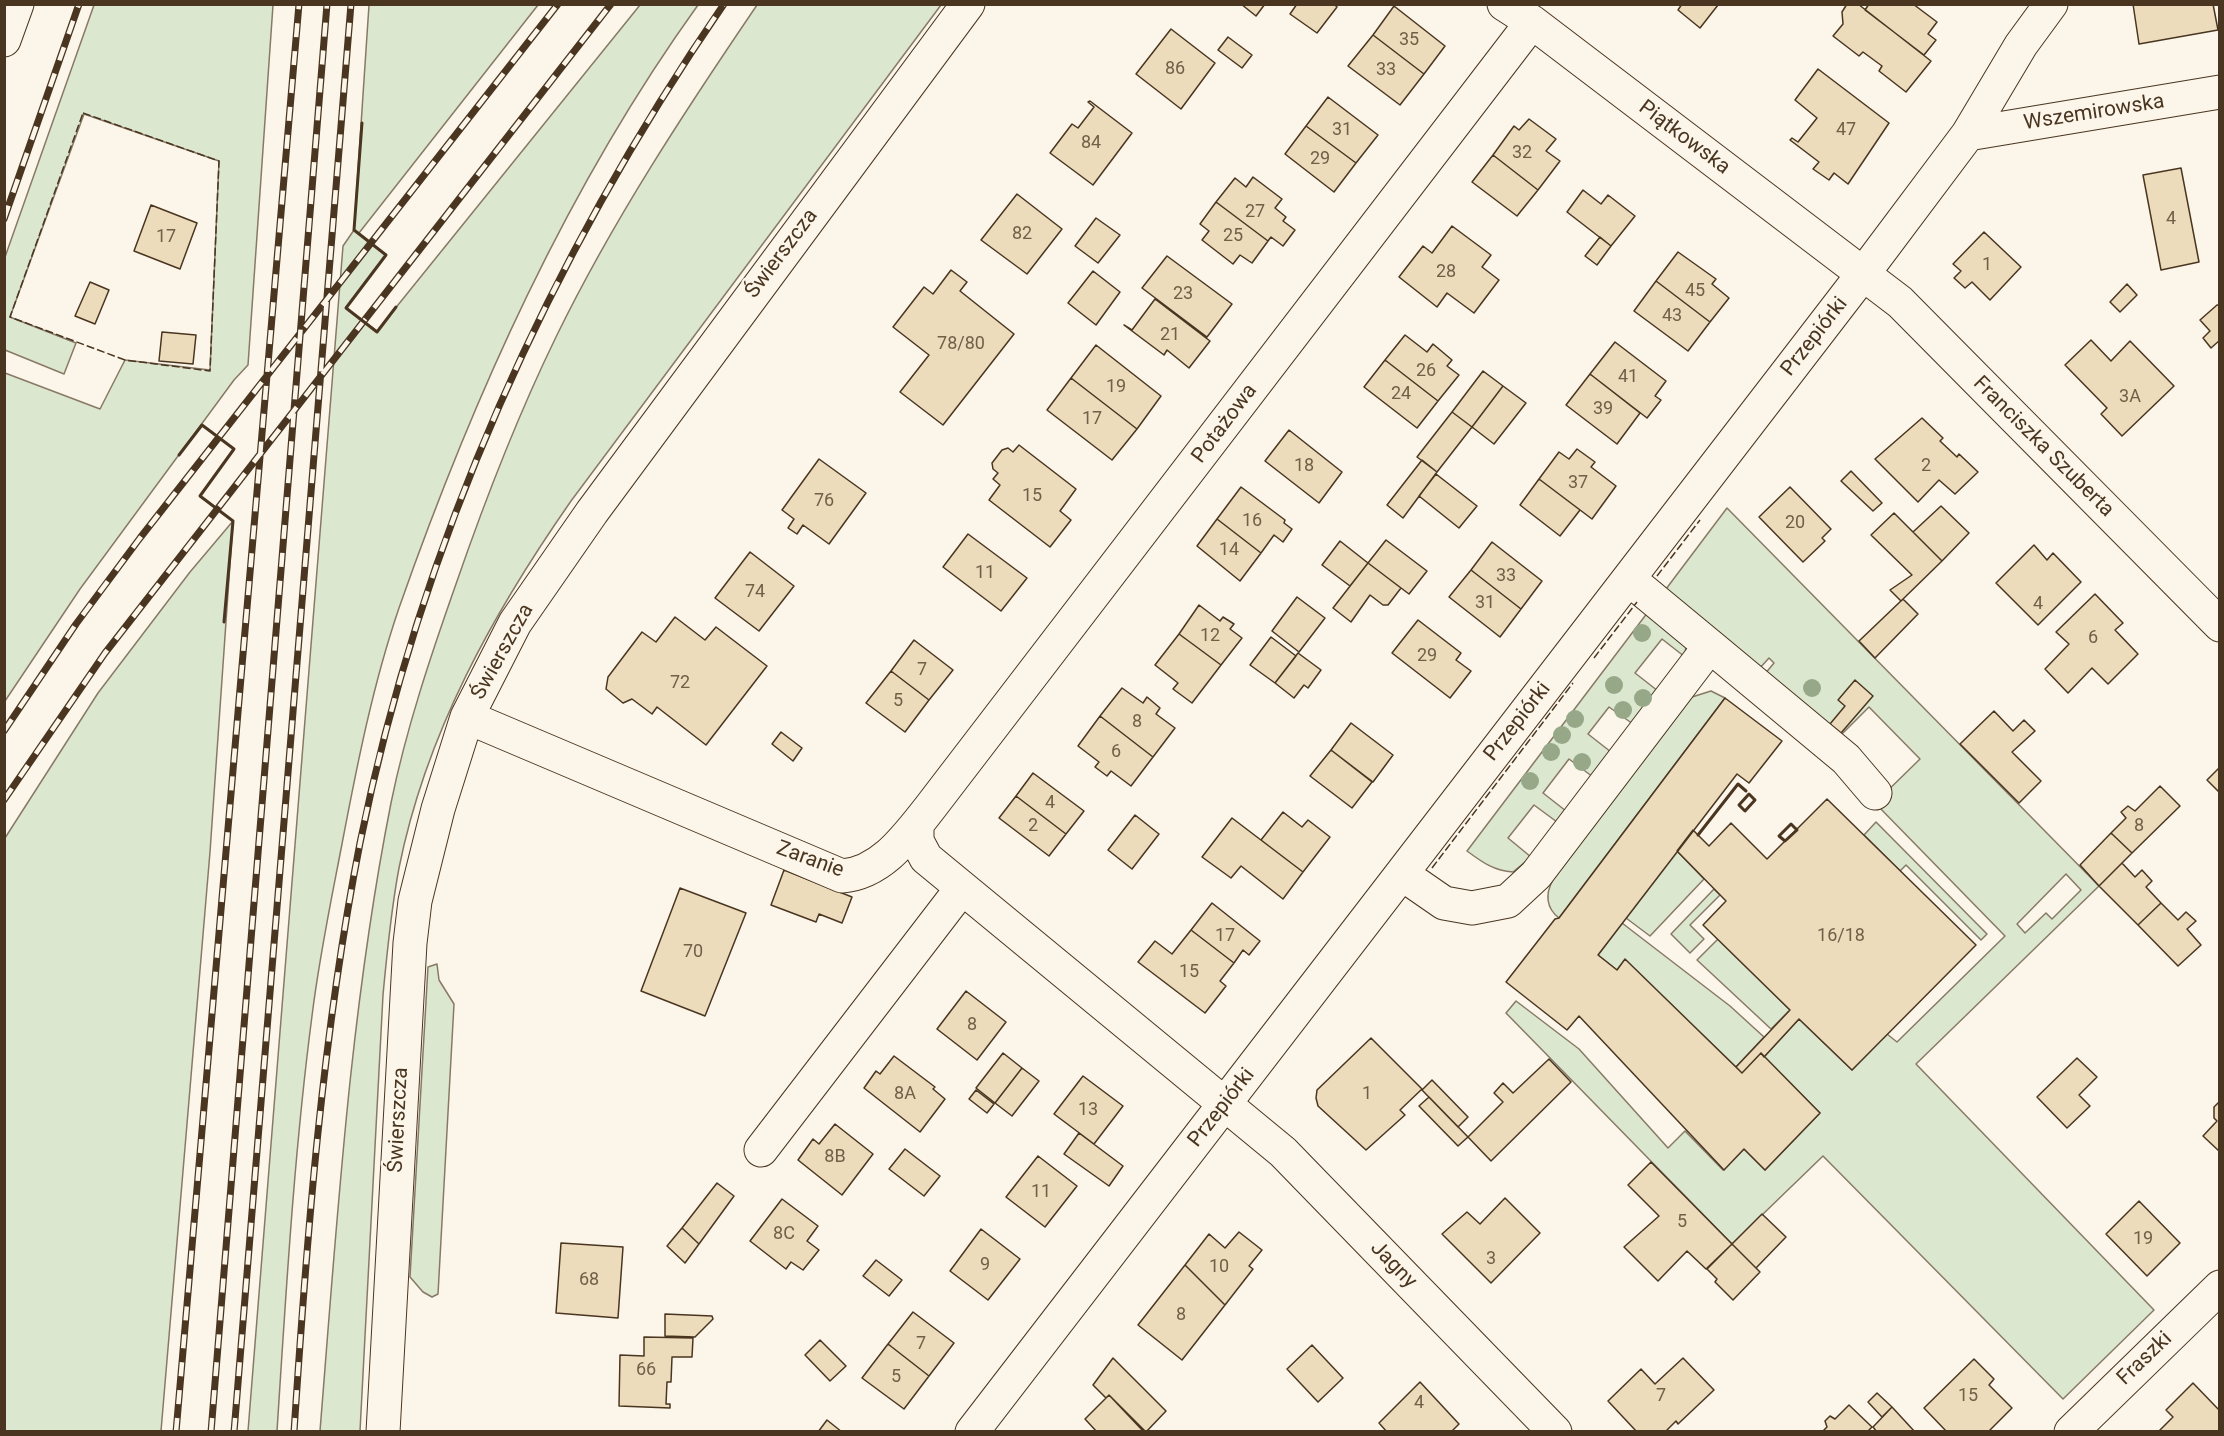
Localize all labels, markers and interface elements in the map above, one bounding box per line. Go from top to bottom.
house number: 35 [1399,29,1419,51]
house number: 86 [1165,58,1185,80]
house number: 33 [1376,59,1396,81]
street label: Wszemirowska [2022,89,2166,137]
street label: Piątkowska [1633,95,1735,181]
house number: 31 [1332,119,1352,141]
house number: 47 [1836,119,1856,141]
house number: 84 [1081,132,1101,154]
house number: 32 [1512,142,1532,164]
house number: 29 [1310,148,1330,170]
house number: 27 [1245,201,1265,223]
street label: Świerszcza [740,204,824,304]
house number: 4 [2166,208,2176,230]
house number: 82 [1012,223,1032,245]
house number: 25 [1223,225,1243,247]
house number: 17 [156,226,176,248]
house number: 1 [1982,254,1992,276]
house number: 28 [1436,261,1456,283]
house number: 45 [1685,280,1705,302]
house number: 23 [1173,283,1193,305]
street label: Przepiórki [1776,292,1854,382]
house number: 43 [1662,305,1682,327]
house number: 21 [1160,324,1180,346]
house number: 78/80 [937,333,985,355]
house number: 26 [1416,360,1436,382]
house number: 41 [1618,366,1638,388]
street label: Franciszka Szuberta [1967,371,2119,523]
house number: 19 [1106,376,1126,398]
street label: Potażowa [1187,379,1263,469]
house number: 24 [1391,383,1411,405]
house number: 3A [2119,386,2141,408]
house number: 39 [1593,398,1613,420]
house number: 17 [1082,408,1102,430]
house number: 18 [1294,455,1314,477]
house number: 2 [1921,455,1931,477]
house number: 37 [1568,472,1588,494]
house number: 15 [1022,485,1042,507]
house number: 76 [814,490,834,512]
house number: 16 [1242,510,1262,532]
house number: 20 [1785,512,1805,534]
house number: 14 [1219,539,1239,561]
house number: 11 [975,562,995,584]
house number: 33 [1496,565,1516,587]
house number: 74 [745,581,765,603]
house number: 31 [1475,592,1495,614]
house number: 4 [2033,593,2043,615]
street label: Świerszcza [466,600,540,704]
house number: 12 [1200,625,1220,647]
house number: 6 [2088,627,2098,649]
house number: 29 [1417,645,1437,667]
house number: 7 [917,659,927,681]
house number: 72 [670,672,690,694]
street label: Przepiórki [1479,677,1557,767]
house number: 5 [893,690,903,712]
house number: 8 [1132,711,1142,733]
house number: 6 [1111,741,1121,763]
house number: 4 [1045,792,1055,814]
house number: 2 [1028,815,1038,837]
house number: 8 [2134,815,2144,837]
street label: Zaranie [773,836,847,884]
house number: 17 [1215,925,1235,947]
house number: 16/18 [1817,925,1865,947]
house number: 70 [683,941,703,963]
house number: 15 [1179,961,1199,983]
house number: 8 [967,1014,977,1036]
street label: Przepiórki [1183,1063,1261,1153]
street label: Świerszcza [384,1067,414,1173]
house number: 8A [894,1083,916,1105]
house number: 1 [1362,1083,1372,1105]
house number: 13 [1078,1099,1098,1121]
house number: 8B [824,1146,846,1168]
house number: 11 [1031,1181,1051,1203]
house number: 5 [1677,1211,1687,1233]
house number: 8C [773,1223,795,1245]
house number: 19 [2133,1228,2153,1250]
street label: Jagny [1364,1236,1422,1294]
house number: 3 [1486,1248,1496,1270]
house number: 9 [980,1254,990,1276]
house number: 10 [1209,1256,1229,1278]
house number: 68 [579,1269,599,1291]
house number: 8 [1176,1304,1186,1326]
street label: Fraszki [2112,1327,2178,1391]
house number: 7 [916,1333,926,1355]
house number: 66 [636,1359,656,1381]
house number: 5 [891,1366,901,1388]
house number: 7 [1656,1385,1666,1407]
house number: 15 [1958,1385,1978,1407]
house number: 4 [1414,1392,1424,1414]

